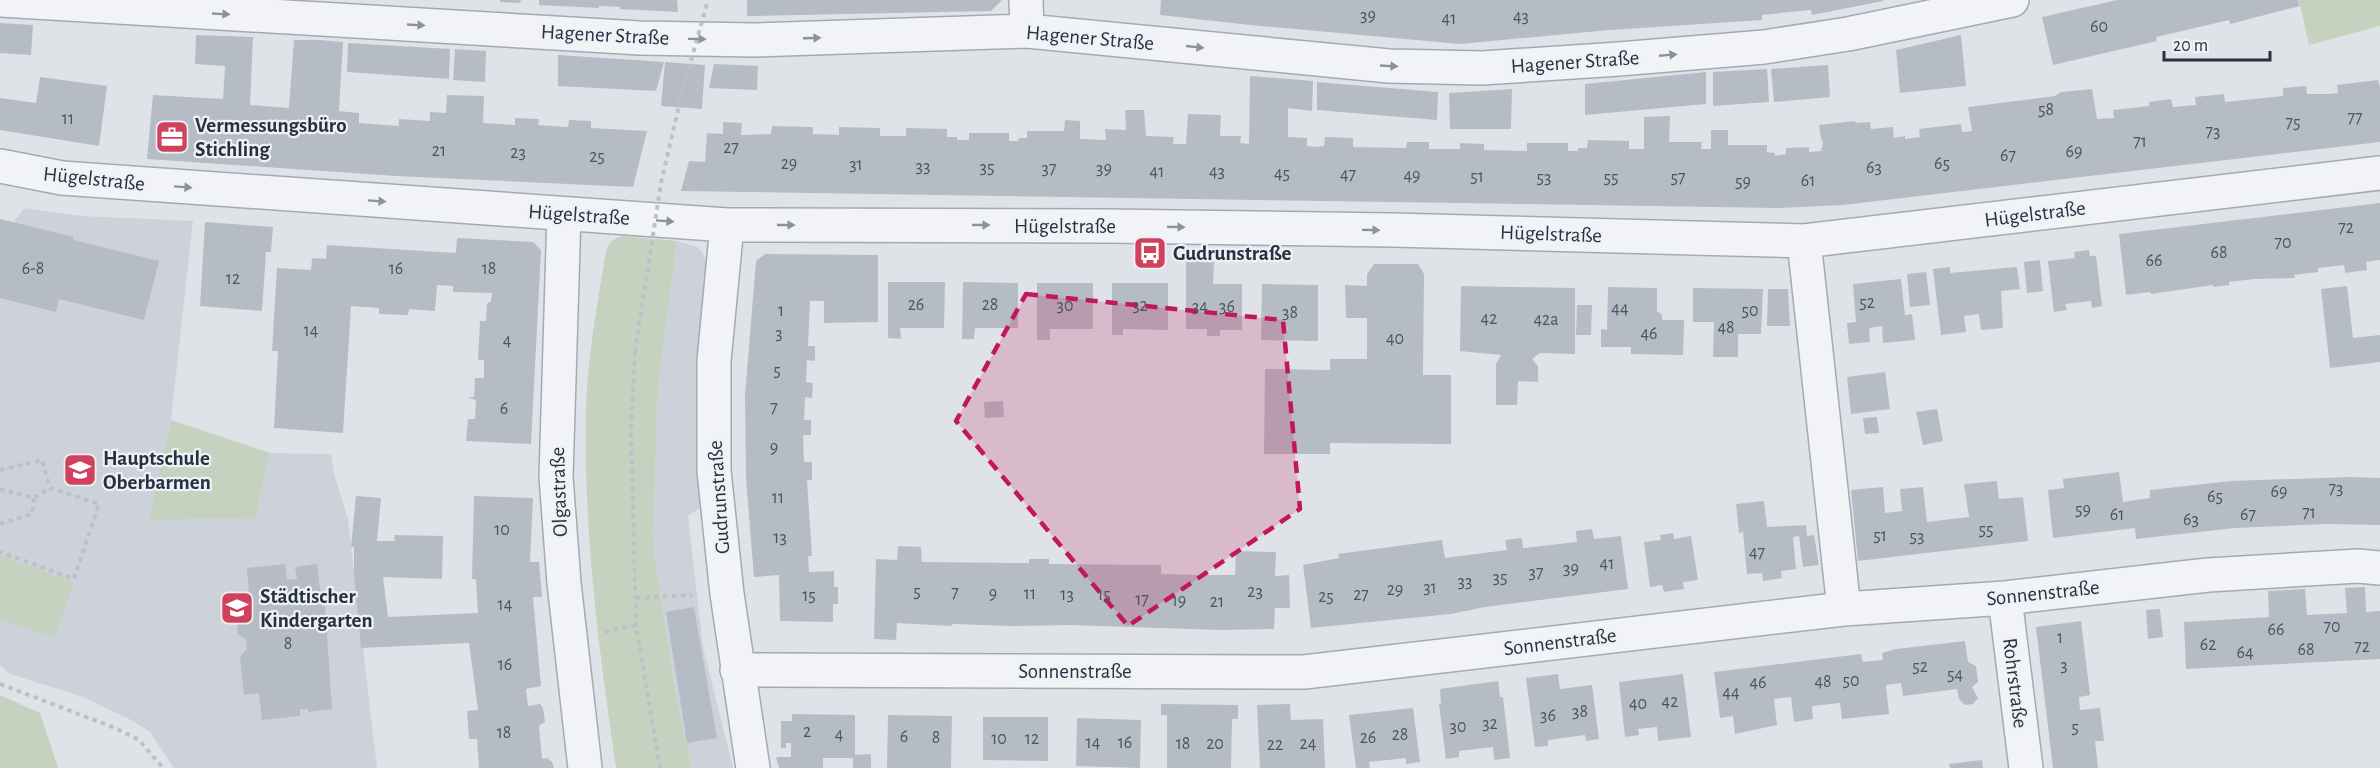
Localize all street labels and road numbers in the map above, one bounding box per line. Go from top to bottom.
street label: Hagener Straße [540,21,670,49]
street label: Hagener Straße [1025,22,1155,54]
street label: Hagener Straße [1510,47,1640,77]
street label: Hügelstraße [42,163,146,195]
street label: Hügelstraße [1983,197,2087,231]
street label: Hügelstraße [527,201,631,229]
street label: Hügelstraße [1014,216,1116,237]
street label: Hügelstraße [1500,222,1602,246]
street label: Gudrunstraße [705,439,733,555]
street label: Olgastraße [547,447,571,537]
street label: Sonnenstraße [1985,577,2101,609]
street label: Sonnenstraße [1502,625,1618,659]
street label: Rohrstraße [1999,637,2031,729]
street label: Sonnenstraße [1018,661,1132,682]

